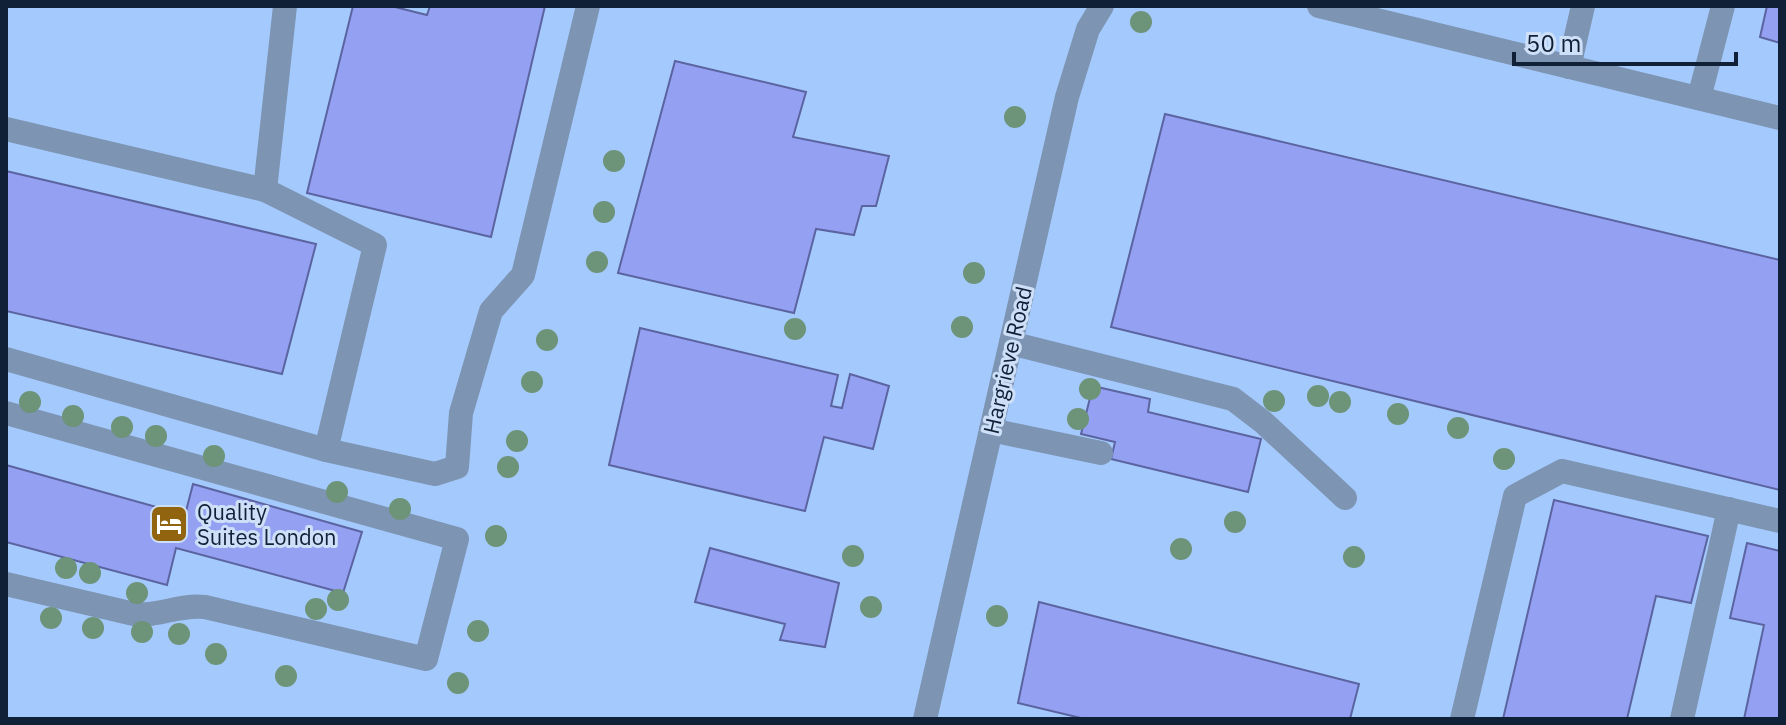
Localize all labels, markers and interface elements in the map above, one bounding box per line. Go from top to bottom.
scale bar [1514,16,1736,66]
text: 50 m [1526,27,1581,59]
street label: Hargrieve Road [976,283,1038,437]
place label: Quality Suites London [197,497,337,551]
hotel icon: Quality Suites London [148,503,190,545]

